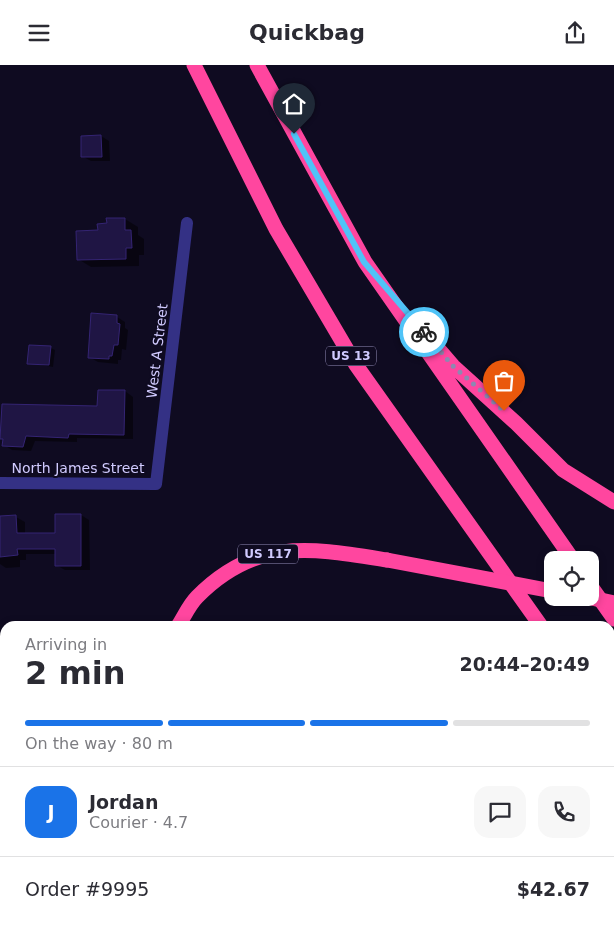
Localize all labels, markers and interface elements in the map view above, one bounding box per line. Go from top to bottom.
icon: menu [25,19,53,47]
icon: share [561,19,589,47]
text: Quickbag [249,20,365,45]
pin [273,83,315,134]
icon: home [280,90,308,118]
street label: West A Street [143,302,171,399]
courier [399,307,449,357]
icon: bike [410,318,438,346]
road number: US 13 [326,347,376,365]
pin [483,360,525,411]
icon: bag [490,367,518,395]
street label: North James Street [12,460,145,476]
road number: US 117 [238,544,298,563]
map controls [544,551,599,606]
button: locate [544,551,599,606]
text: Arriving in [25,635,107,654]
text: 20:44–20:49 [460,653,590,675]
text: 2 min [25,654,126,692]
text: On the way · 80 m [25,734,173,753]
button: chat [474,786,526,838]
button: phone [538,786,590,838]
text: Jordan [89,791,158,813]
text: J [47,801,55,823]
text: Courier · 4.7 [89,813,188,832]
text: Order #9995 [25,878,149,900]
text: $42.67 [517,878,590,900]

